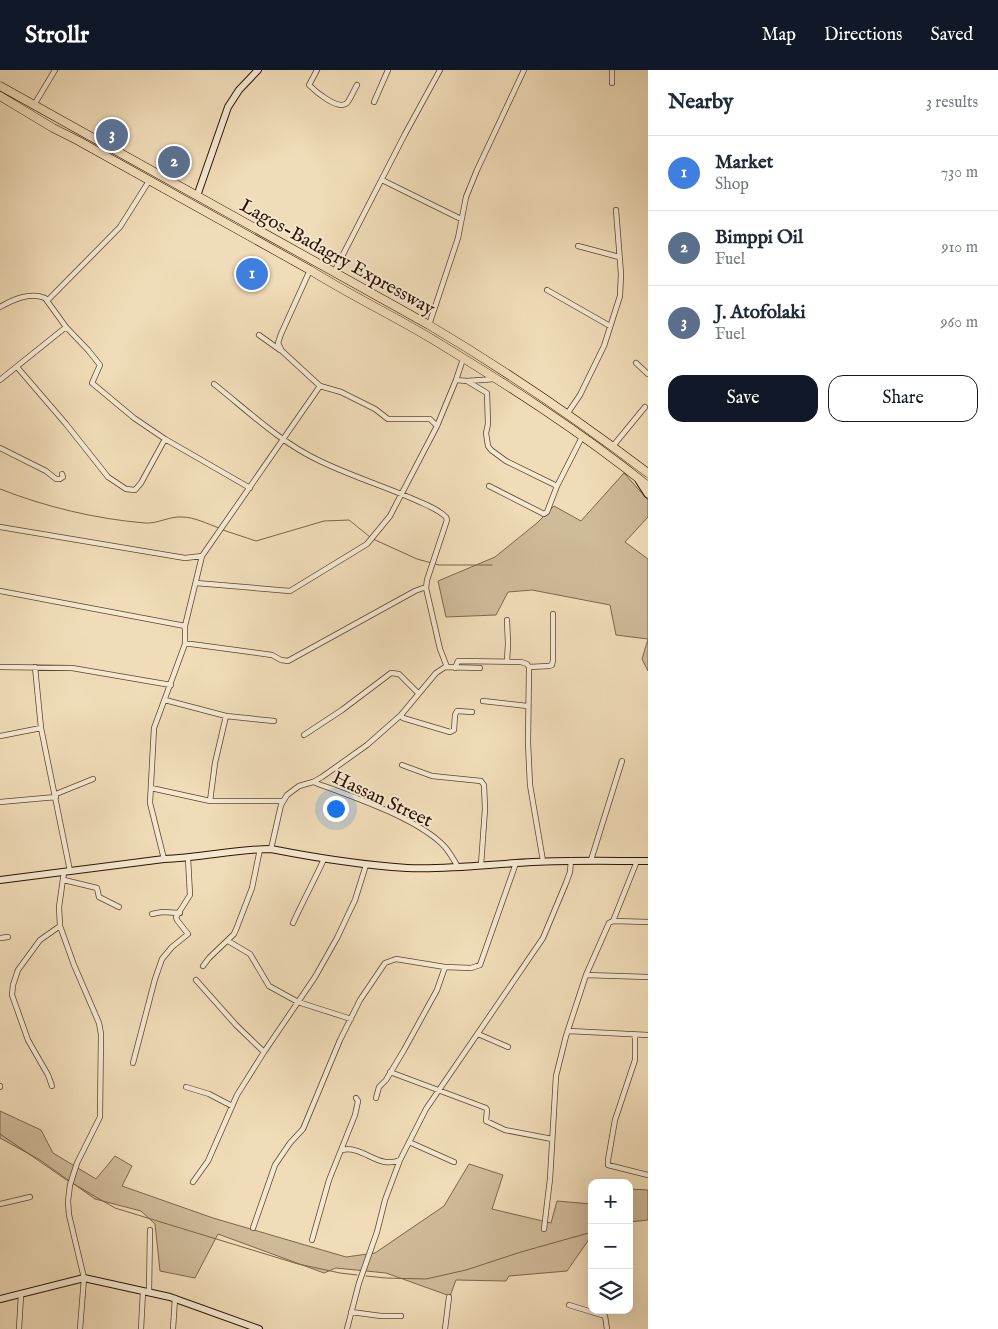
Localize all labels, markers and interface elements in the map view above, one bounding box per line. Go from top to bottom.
text: Strollr [25,20,89,51]
text: Map [762,24,796,47]
text: Directions [824,24,902,47]
text: Saved [930,24,973,47]
text: Nearby [668,89,733,116]
text: 3 results [926,93,978,113]
pin: 3 [96,116,128,154]
pin: 2 [158,143,190,181]
text: Market [715,151,773,175]
text: 1 [681,163,687,183]
text: 730 m [941,163,978,183]
text: Shop [715,175,749,195]
street label: Lagos-Badagry Expressway [235,194,439,322]
text: Bimppi Oil [715,226,803,250]
text: 2 [680,238,688,258]
text: 910 m [941,238,978,258]
text: Fuel [715,250,745,270]
pin: 1 [236,255,268,293]
text: J. Atofolaki [715,301,806,325]
text: 3 [681,313,687,333]
text: 960 m [941,313,978,333]
text: Fuel [715,325,745,345]
button: Save [668,375,818,422]
button: Share [828,375,978,422]
street label: Hassan Street [328,766,436,834]
your location [323,796,349,822]
map controls [588,1179,633,1314]
button: + [588,1179,633,1224]
button: − [588,1224,633,1269]
button: layers [588,1269,633,1314]

